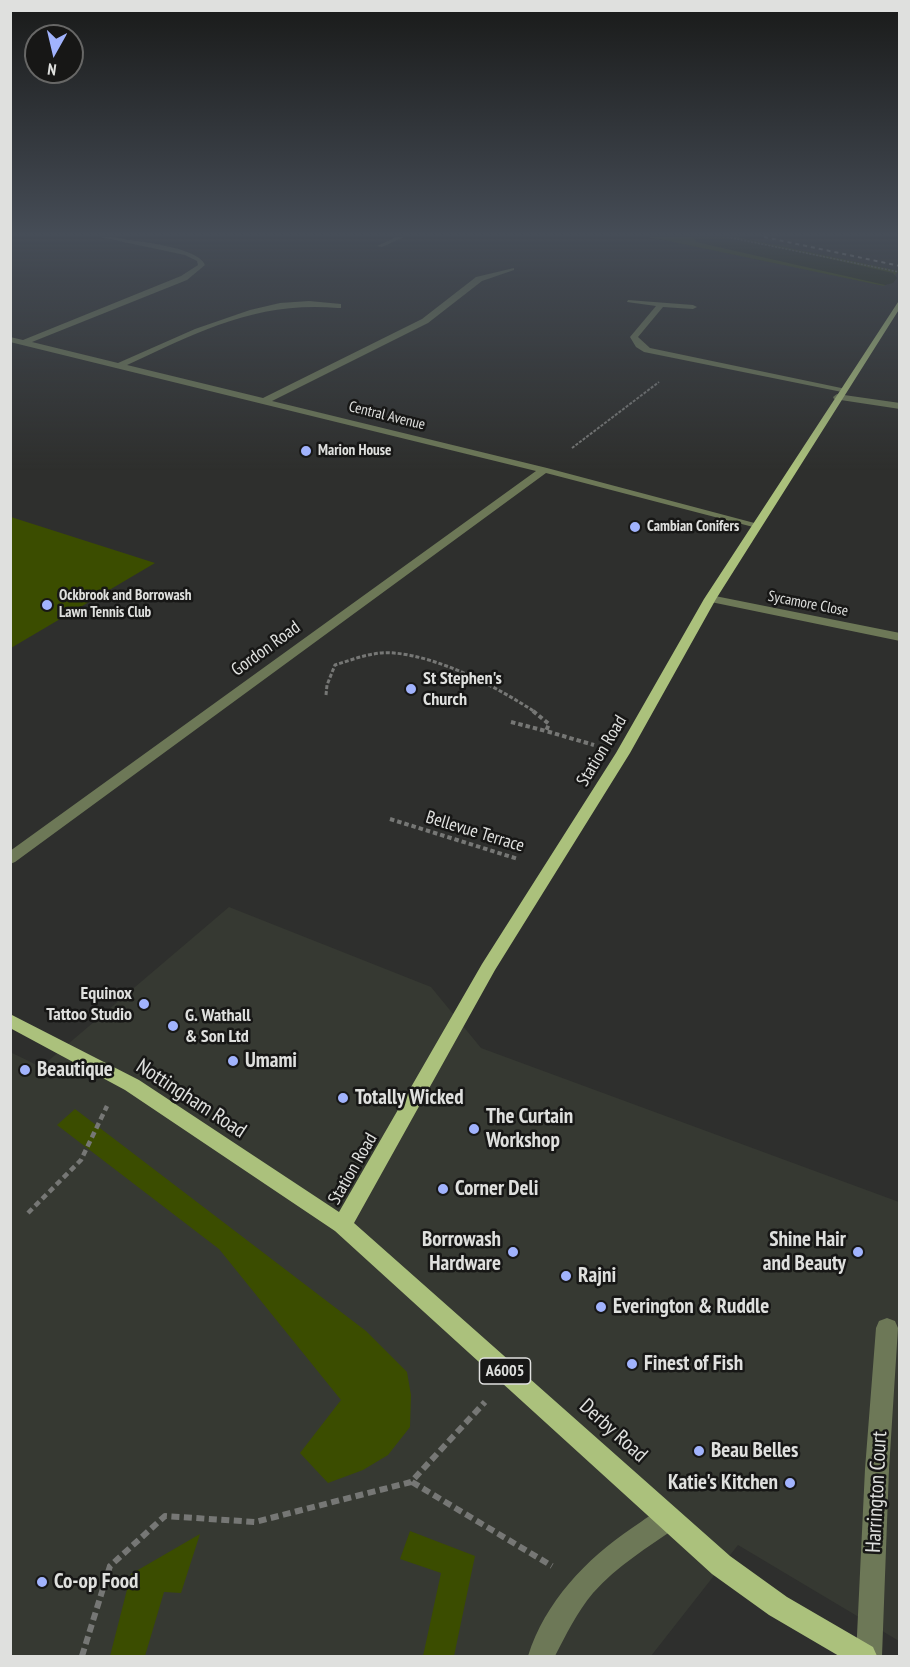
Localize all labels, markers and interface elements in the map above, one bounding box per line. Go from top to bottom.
north arrow [24,24,84,84]
text: N [46,59,57,80]
street label: Central Avenue [347,398,427,434]
place label: Marion House [318,442,391,460]
marker: Marion House [299,444,313,458]
place label: Cambian Conifers [647,518,739,536]
marker: Cambian Conifers [628,520,642,534]
place label: Ockbrook and Borrowash Lawn Tennis Club [59,587,192,622]
street label: Sycamore Close [766,587,850,621]
marker: Ockbrook and Borrowash Lawn Tennis Club [40,598,54,612]
street label: Gordon Road [227,617,305,681]
place label: St Stephen's Church [423,668,502,710]
marker: St Stephen's Church [404,682,418,696]
street label: Station Road [572,712,632,790]
street label: Bellevue Terrace [423,807,527,857]
place label: Equinox Tattoo Studio [46,983,132,1026]
marker: Equinox Tattoo Studio [137,997,151,1011]
place label: G. Wathall & Son Ltd [185,1005,251,1048]
marker: G. Wathall & Son Ltd [166,1019,180,1033]
place label: Umami [245,1048,297,1074]
street label: Nottingham Road [131,1054,251,1144]
marker: Umami [226,1054,240,1068]
place label: Beautique [37,1057,113,1083]
marker: Beautique [18,1063,32,1077]
place label: Totally Wicked [355,1085,464,1111]
marker: Totally Wicked [336,1091,350,1105]
place label: The Curtain Workshop [486,1104,573,1154]
marker: The Curtain Workshop [467,1122,481,1136]
street label: Station Road [324,1129,382,1209]
place label: Corner Deli [455,1176,538,1202]
marker: Corner Deli [436,1182,450,1196]
place label: Borrowash Hardware [422,1227,501,1277]
place label: Shine Hair and Beauty [763,1227,846,1277]
marker: Borrowash Hardware [506,1245,520,1259]
marker: Shine Hair and Beauty [851,1245,865,1259]
place label: Rajni [578,1263,616,1289]
marker: Rajni [559,1269,573,1283]
place label: Everington & Ruddle [613,1294,769,1320]
marker: Everington & Ruddle [594,1300,608,1314]
place label: Finest of Fish [644,1351,743,1377]
marker: Finest of Fish [625,1357,639,1371]
road number: A6005 [480,1358,530,1384]
street label: Derby Road [574,1394,652,1468]
street label: Harrington Court [861,1431,893,1553]
place label: Beau Belles [711,1438,798,1464]
marker: Beau Belles [692,1444,706,1458]
place label: Katie's Kitchen [668,1470,778,1496]
marker: Katie's Kitchen [783,1476,797,1490]
place label: Co-op Food [54,1569,138,1595]
marker: Co-op Food [35,1575,49,1589]

